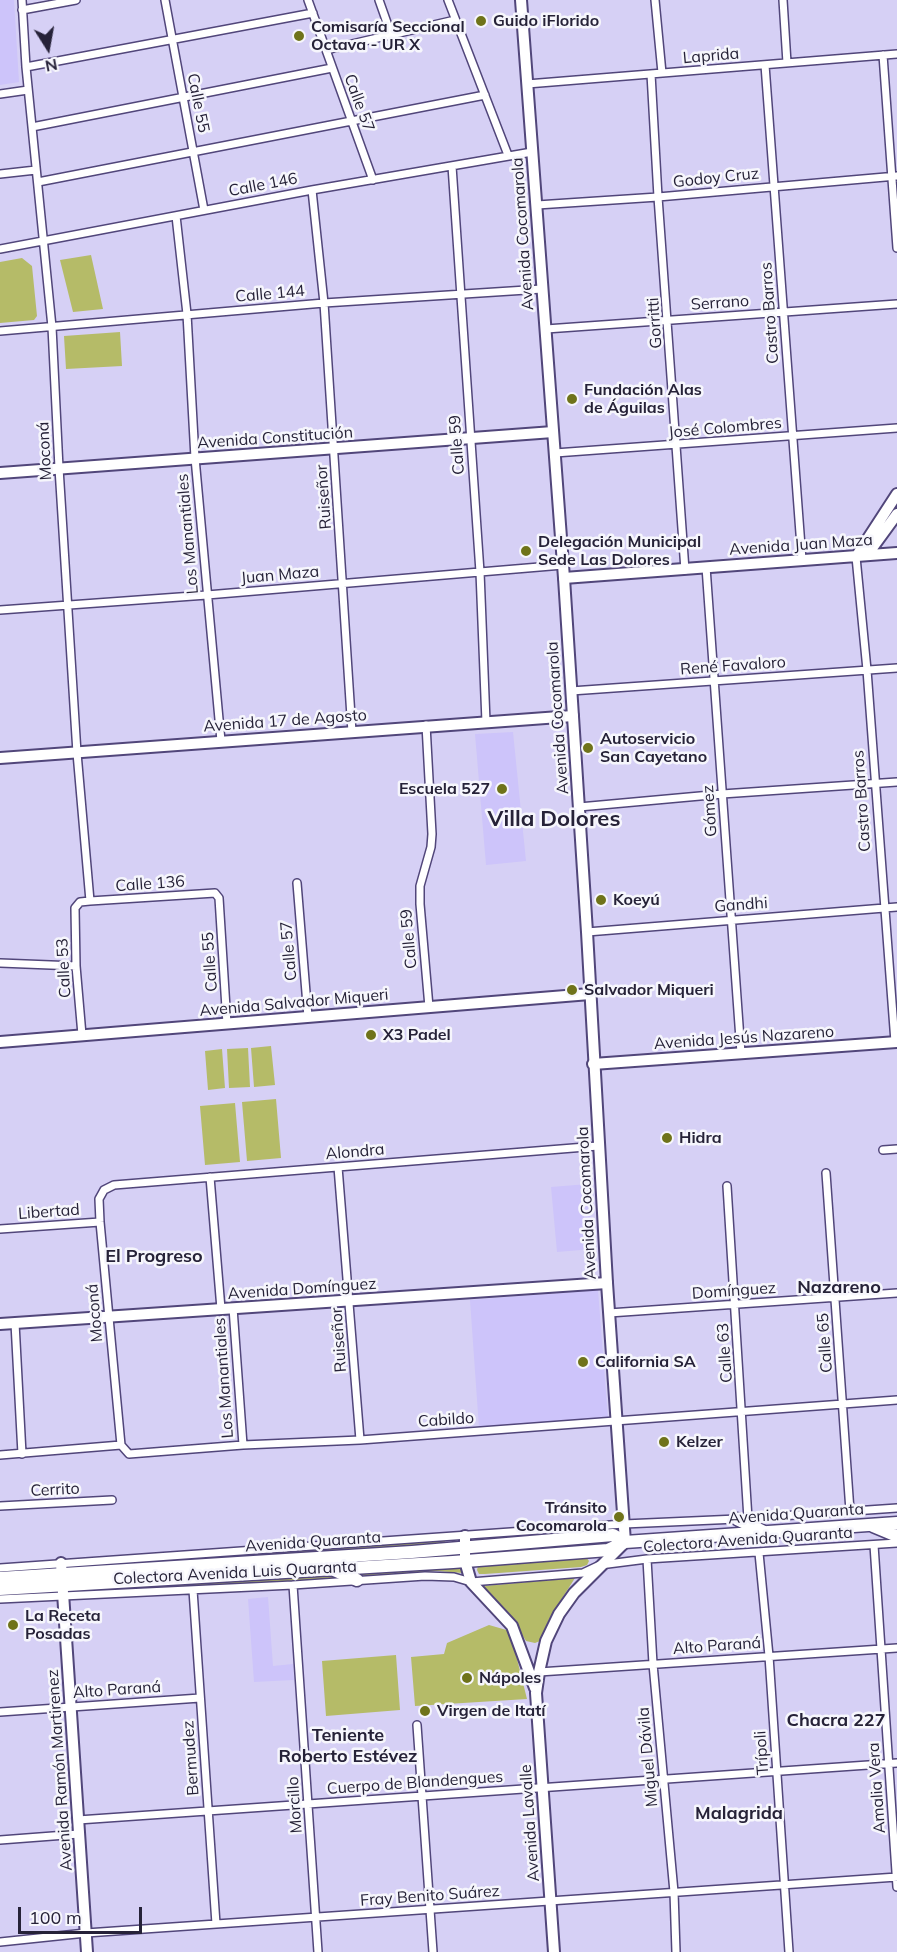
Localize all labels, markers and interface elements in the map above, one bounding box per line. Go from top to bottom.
place label: Guido iFlorido [493,11,599,31]
marker: Guido iFlorido [474,14,488,28]
place label: Comisaría Seccional Octava - UR X [311,17,465,55]
north arrow [18,18,78,78]
marker: Comisaría Seccional Octava - UR X [292,29,306,43]
street label: Laprida [682,44,740,68]
text: N [44,55,59,77]
street label: Calle 55 [183,72,213,134]
street label: Calle 57 [340,72,378,134]
street label: Avenida Cocomarola [508,157,538,311]
street label: Godoy Cruz [672,164,760,192]
street label: Calle 146 [227,169,299,201]
street label: Castro Barros [757,262,783,364]
street label: Calle 144 [235,281,305,307]
street label: Serrano [690,291,750,315]
street label: Gorritti [644,297,666,349]
place label: Fundación Alas de Águilas [584,380,702,418]
marker: Fundación Alas de Águilas [565,392,579,406]
street label: José Colombres [668,413,782,443]
street label: Calle 59 [445,414,469,476]
street label: Moconá [34,421,56,481]
street label: Avenida Constitución [196,423,354,453]
street label: Ruiseñor [312,464,336,530]
street label: Los Manantiales [173,473,203,595]
street label: Avenida Juan Maza [729,530,873,560]
place label: Delegación Municipal Sede Las Dolores [538,532,701,570]
marker: Delegación Municipal Sede Las Dolores [519,544,533,558]
street label: Juan Maza [240,562,320,588]
street label: Avenida Cocomarola [543,641,573,795]
street label: René Favaloro [680,653,786,679]
street label: Avenida 17 de Agosto [203,706,367,736]
place label: Autoservicio San Cayetano [600,729,707,767]
marker: Autoservicio San Cayetano [581,741,595,755]
street label: Castro Barros [849,750,875,852]
place label: Escuela 527 [399,779,490,799]
marker: Escuela 527 [495,782,509,796]
street label: Gómez [699,784,721,838]
district label: Villa Dolores [488,806,620,832]
street label: Calle 136 [115,872,185,896]
place label: Koeyú [613,890,660,910]
marker: Koeyú [594,893,608,907]
street label: Gandhi [714,894,768,916]
street label: Calle 59 [397,908,421,970]
street label: Calle 57 [277,920,301,982]
street label: Calle 55 [198,931,222,993]
street label: Calle 53 [53,938,75,998]
place label: Salvador Miqueri [584,980,714,1000]
marker: Salvador Miqueri [565,983,579,997]
street label: Avenida Salvador Miqueri [199,985,389,1021]
street label: Avenida Jesús Nazareno [653,1022,835,1054]
place label: X3 Padel [383,1025,451,1045]
marker: X3 Padel [364,1028,378,1042]
street label: Avenida Cocomarola [573,1126,601,1280]
place label: Hidra [679,1128,722,1148]
marker: Hidra [660,1131,674,1145]
street label: Alondra [325,1140,385,1164]
street label: Libertad [17,1200,81,1224]
district label: El Progreso [105,1246,203,1268]
street label: Avenida Domínguez [227,1274,377,1304]
district label: Nazareno [797,1277,881,1299]
street label: Domínguez [691,1278,777,1304]
street label: Moconá [83,1283,107,1343]
street label: Ruiseñor [327,1307,351,1373]
street label: Calle 65 [813,1312,837,1374]
street label: Los Manantiales [210,1317,238,1439]
street label: Calle 63 [713,1322,737,1384]
place label: California SA [595,1352,696,1372]
marker: California SA [576,1355,590,1369]
street label: Cabildo [417,1408,475,1432]
place label: Kelzer [676,1432,723,1452]
marker: Kelzer [657,1435,671,1449]
street label: Cerrito [30,1479,80,1501]
place label: Tránsito Cocomarola [516,1498,607,1536]
street label: Avenida Quaranta [727,1500,865,1528]
marker: Tránsito Cocomarola [612,1510,626,1524]
street label: Colectora Avenida Quaranta [642,1523,854,1557]
street label: Avenida Quaranta [244,1528,382,1556]
street label: Colectora Avenida Luis Quaranta [113,1557,357,1589]
place label: La Receta Posadas [25,1606,101,1644]
marker: La Receta Posadas [6,1618,20,1632]
street label: Alto Paraná [672,1633,762,1659]
place label: Nápoles [479,1668,541,1688]
street label: Avenida Ramón Martirenez [43,1669,77,1871]
marker: Nápoles [460,1671,474,1685]
street label: Alto Paraná [72,1677,162,1703]
place label: Virgen de Itatí [437,1701,545,1721]
marker: Virgen de Itatí [418,1704,432,1718]
street label: Miguel Dávila [634,1706,662,1808]
district label: Chacra 227 [787,1710,885,1732]
street label: Bermudez [179,1720,203,1796]
district label: Teniente Roberto Estévez [279,1725,417,1768]
street label: Trípoli [751,1730,773,1776]
street label: Amalia Vera [864,1742,890,1834]
street label: Avenida Lavalle [516,1764,544,1882]
street label: Cuerpo de Blandengues [326,1767,504,1799]
street label: Morcillo [283,1776,307,1834]
district label: Malagrida [695,1803,783,1825]
street label: Fray Benito Suárez [360,1882,500,1910]
scale bar [21,1895,146,1933]
text: 100 m [29,1906,82,1929]

